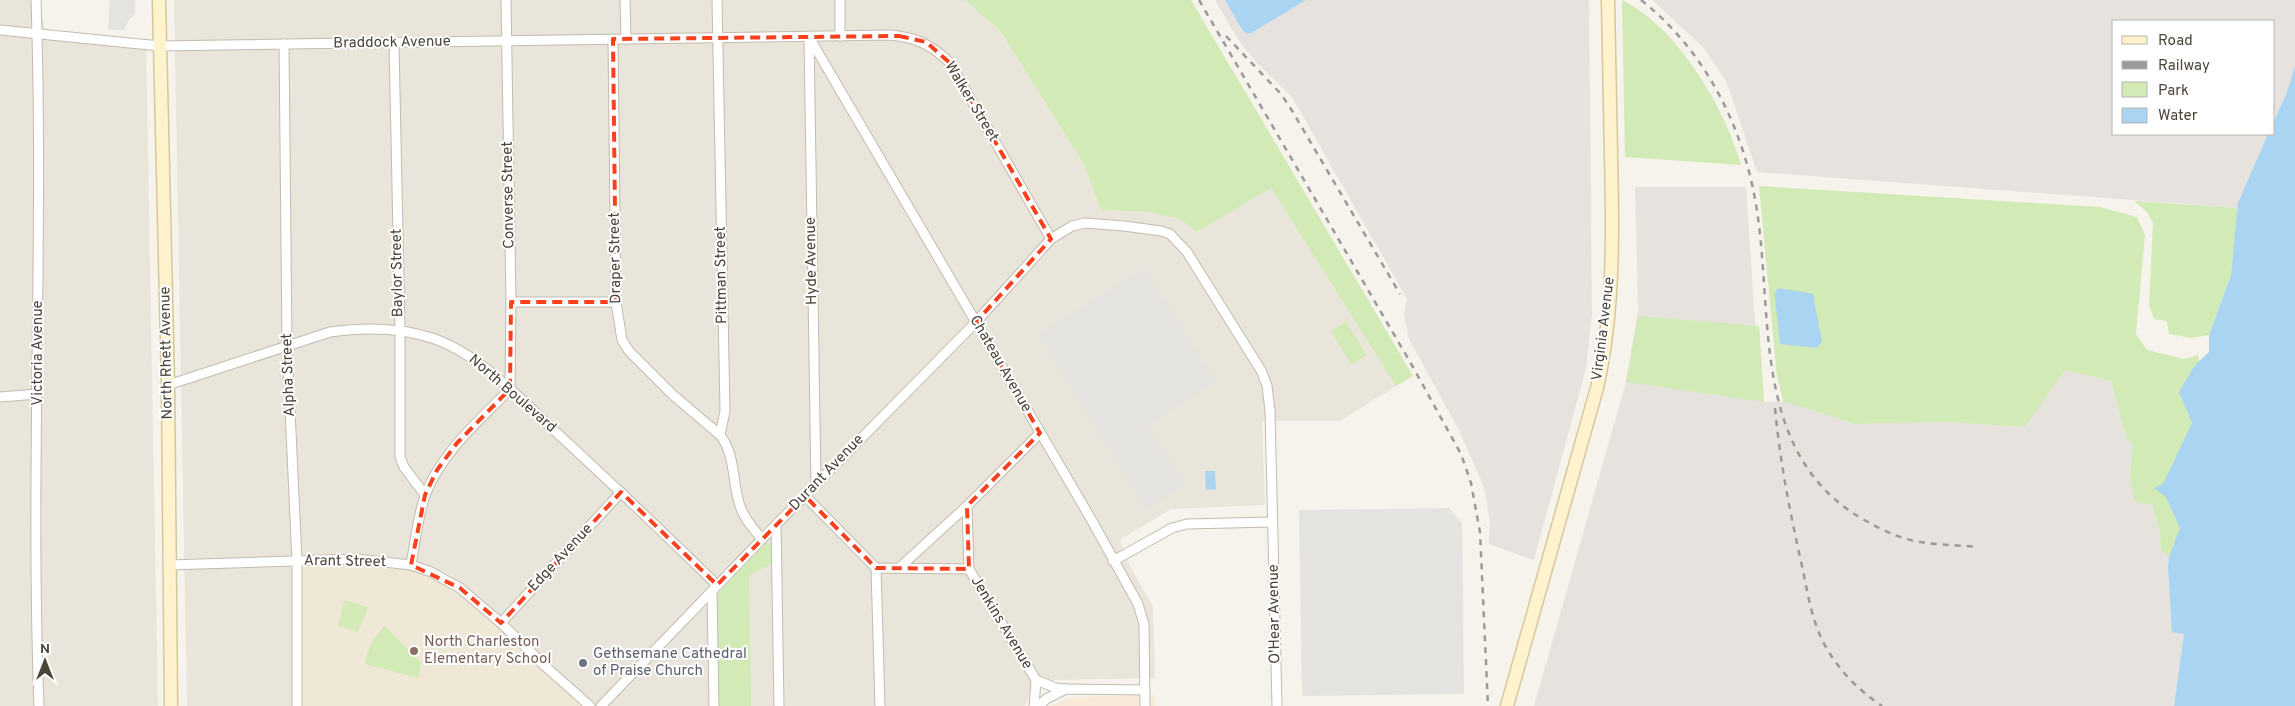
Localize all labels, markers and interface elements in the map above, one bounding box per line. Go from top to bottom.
legend [2112,20,2275,135]
street label: Braddock Avenue [333,32,451,54]
text: Road [2158,32,2193,51]
text: Railway [2158,57,2210,76]
street label: Walker Street [940,58,1002,146]
text: Park [2158,82,2189,101]
text: Water [2158,107,2198,126]
street label: Converse Street [499,141,519,249]
street label: Draper Street [606,212,626,304]
street label: Hyde Avenue [802,217,822,305]
street label: Pittman Street [712,226,732,324]
street label: Baylor Street [388,229,408,317]
street label: Virginia Avenue [1588,276,1620,382]
street label: North Rhett Avenue [156,286,178,420]
street label: Victoria Avenue [29,300,48,406]
street label: Chateau Avenue [965,312,1035,416]
street label: Alpha Street [278,333,300,417]
street label: North Boulevard [464,351,560,437]
street label: Durant Avenue [786,431,868,515]
street label: Edge Avenue [525,520,597,596]
street label: Arant Street [304,552,386,572]
street label: O'Hear Avenue [1265,564,1285,664]
street label: Jenkins Avenue [966,573,1036,673]
place label: North Charleston Elementary School [424,633,551,669]
north arrow [20,636,70,686]
text: N [40,641,50,658]
marker: North Charleston Elementary School [408,645,420,657]
place label: Gethsemane Cathedral of Praise Church [593,645,747,681]
marker: Gethsemane Cathedral of Praise Church [577,657,589,669]

